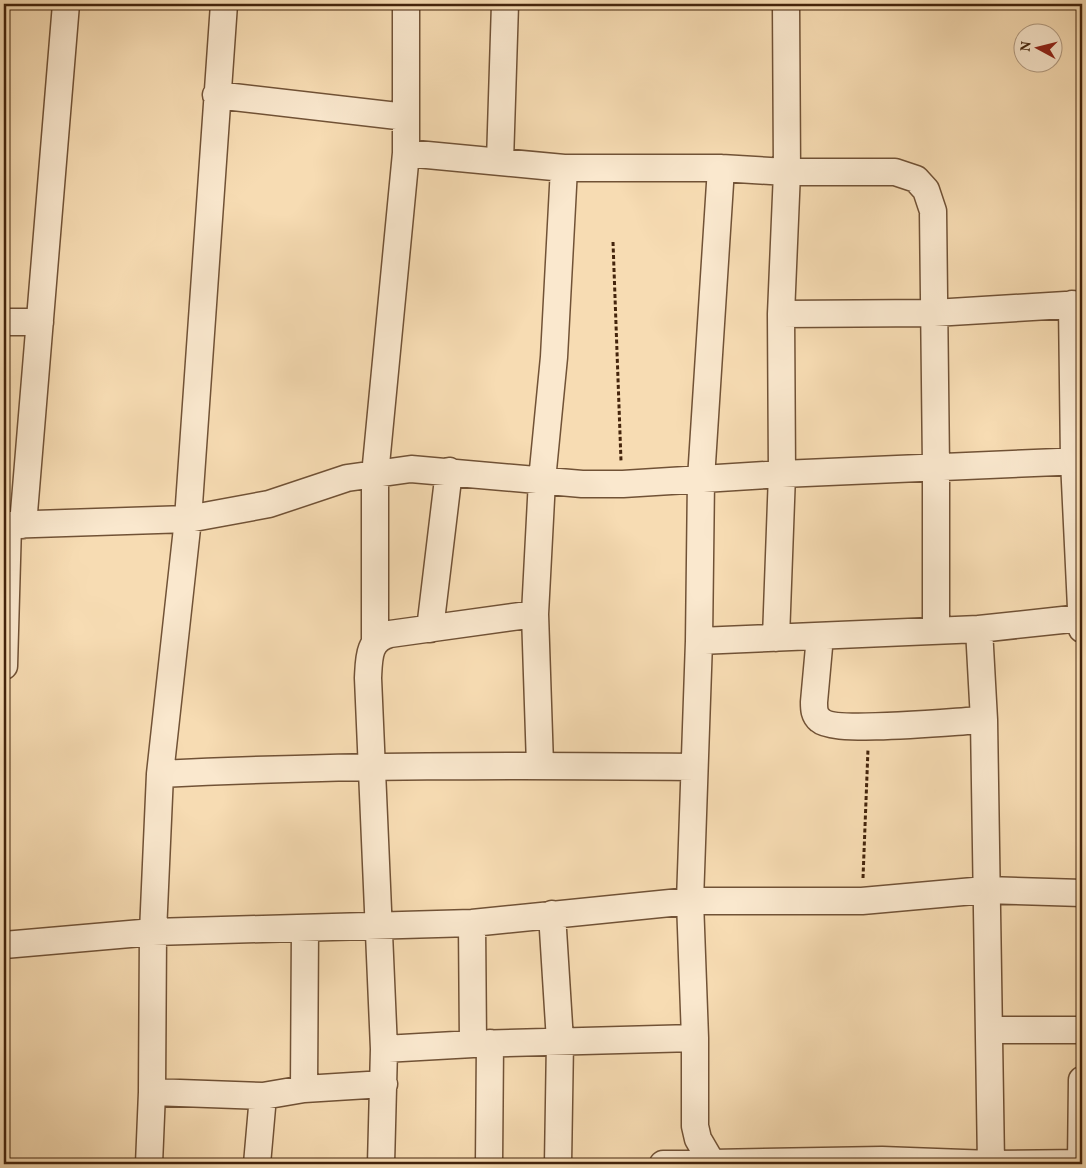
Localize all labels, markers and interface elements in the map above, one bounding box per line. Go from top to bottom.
north arrow [1014,22,1064,72]
text: N [1017,40,1037,53]

